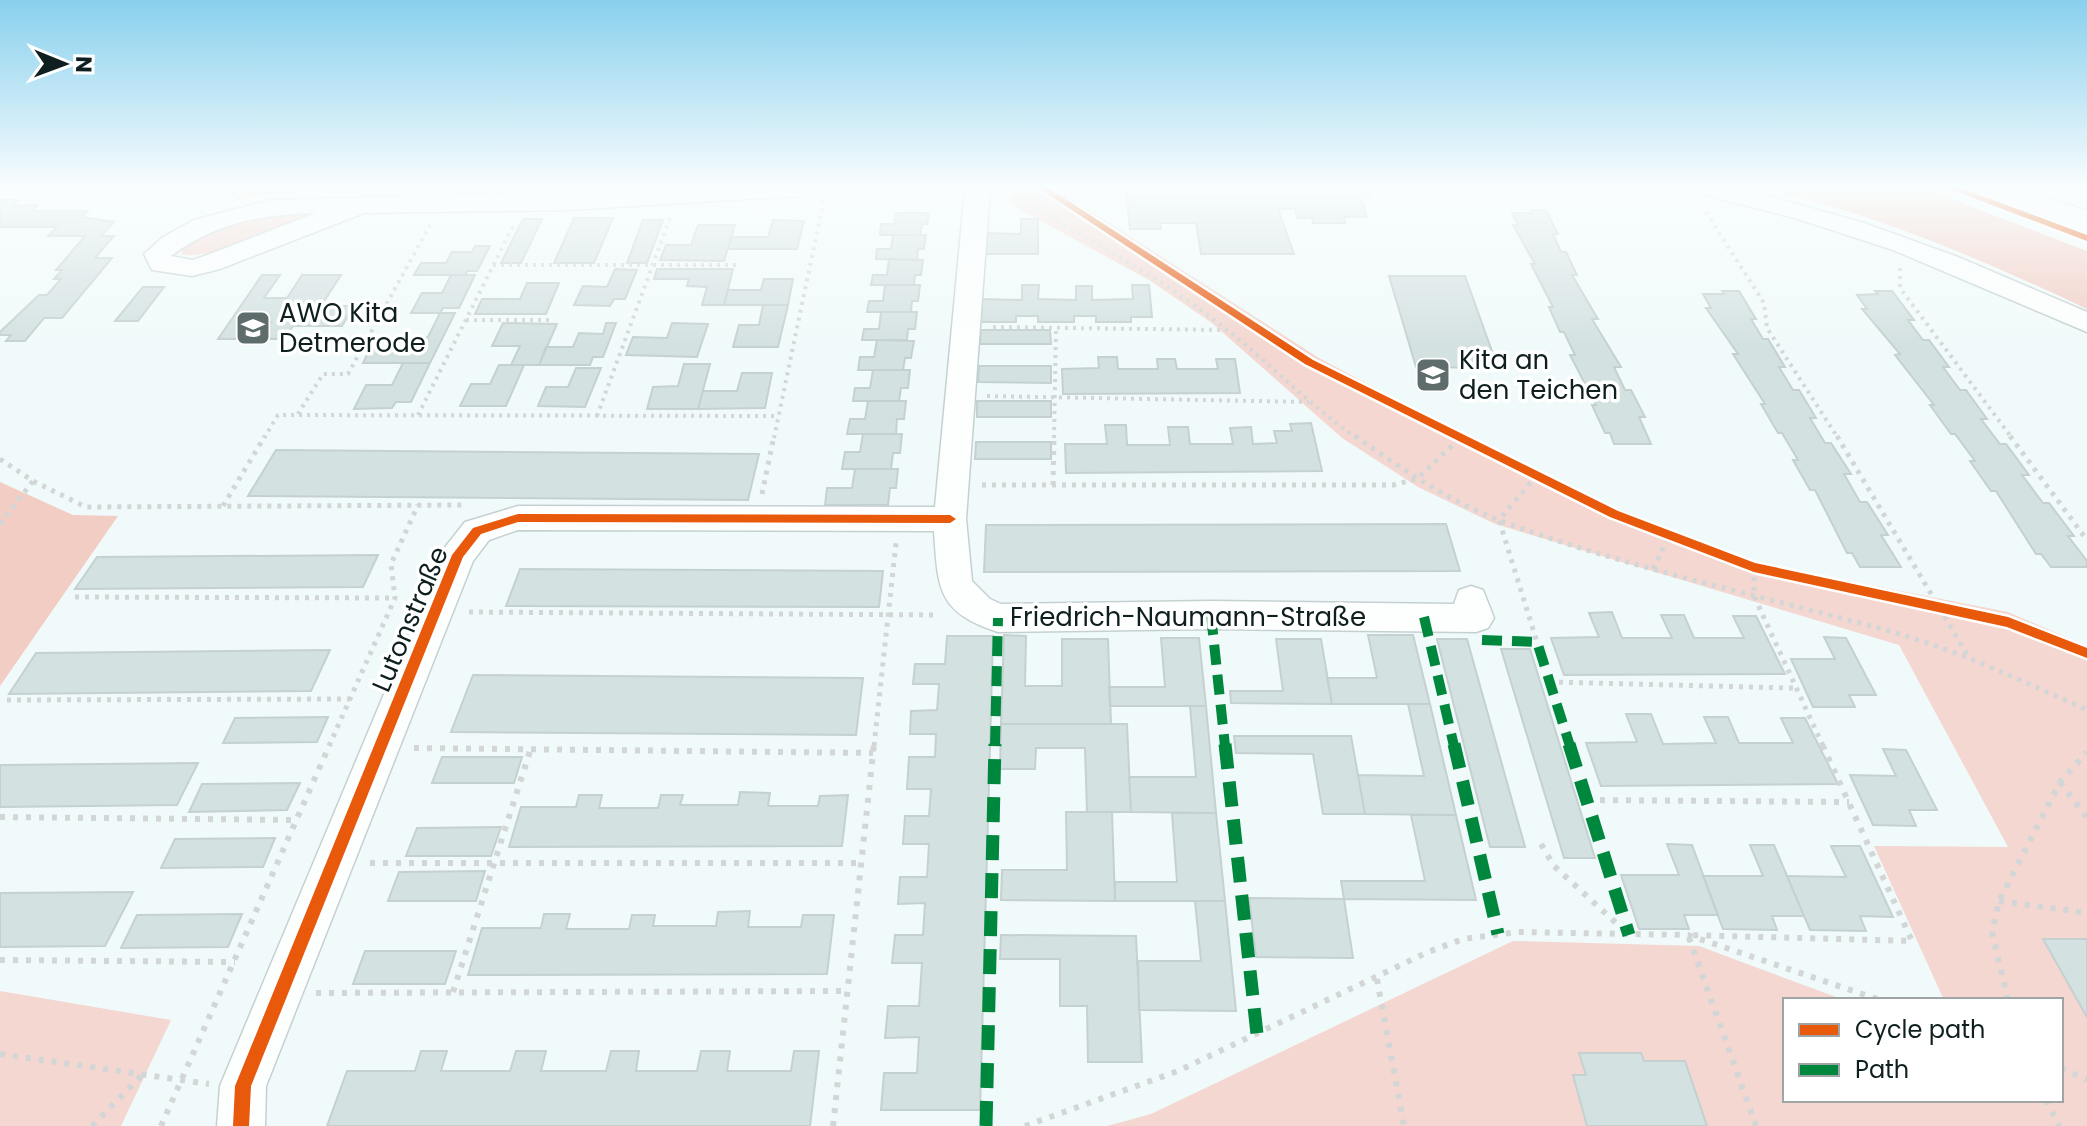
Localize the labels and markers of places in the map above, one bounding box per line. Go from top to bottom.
place label: AWO Kita Detmerode [279,295,426,361]
school or university icon: AWO Kita Detmerode [234,309,272,347]
place label: Kita an den Teichen [1459,342,1618,408]
school or university icon: Kita an den Teichen [1414,356,1452,394]

